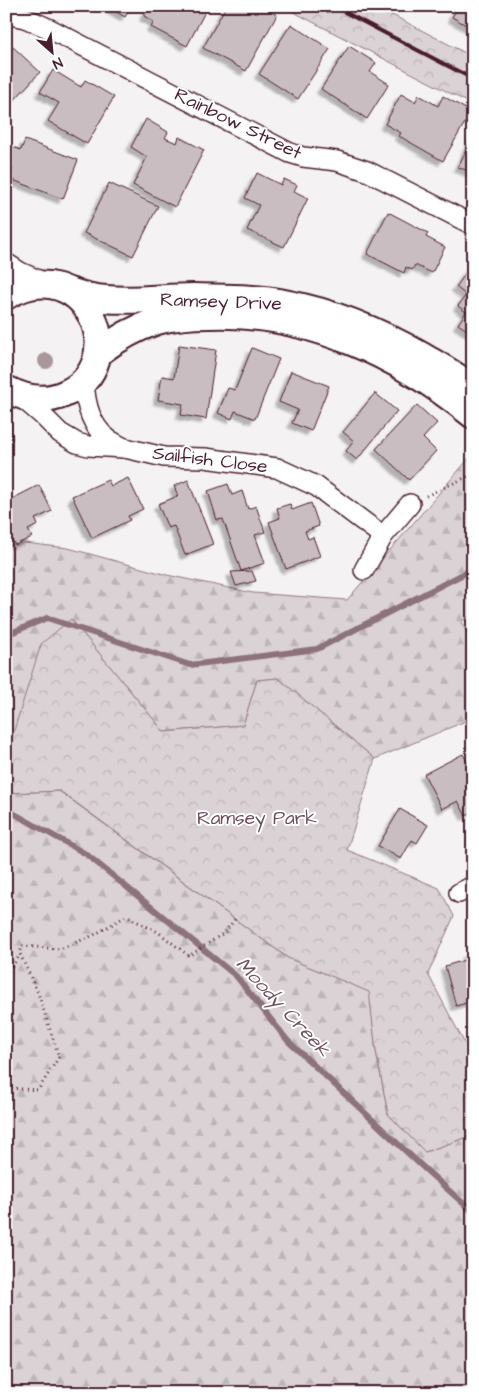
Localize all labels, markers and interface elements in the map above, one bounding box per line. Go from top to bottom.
north arrow [28,28,78,78]
text: N [49,52,66,74]
street label: Rainbow Street [170,82,306,167]
street label: Ramsey Drive [160,286,282,319]
street label: Sailfish Close [151,440,269,480]
park label: Ramsey Park [197,805,317,833]
water label: Moody Creek [229,951,337,1064]

